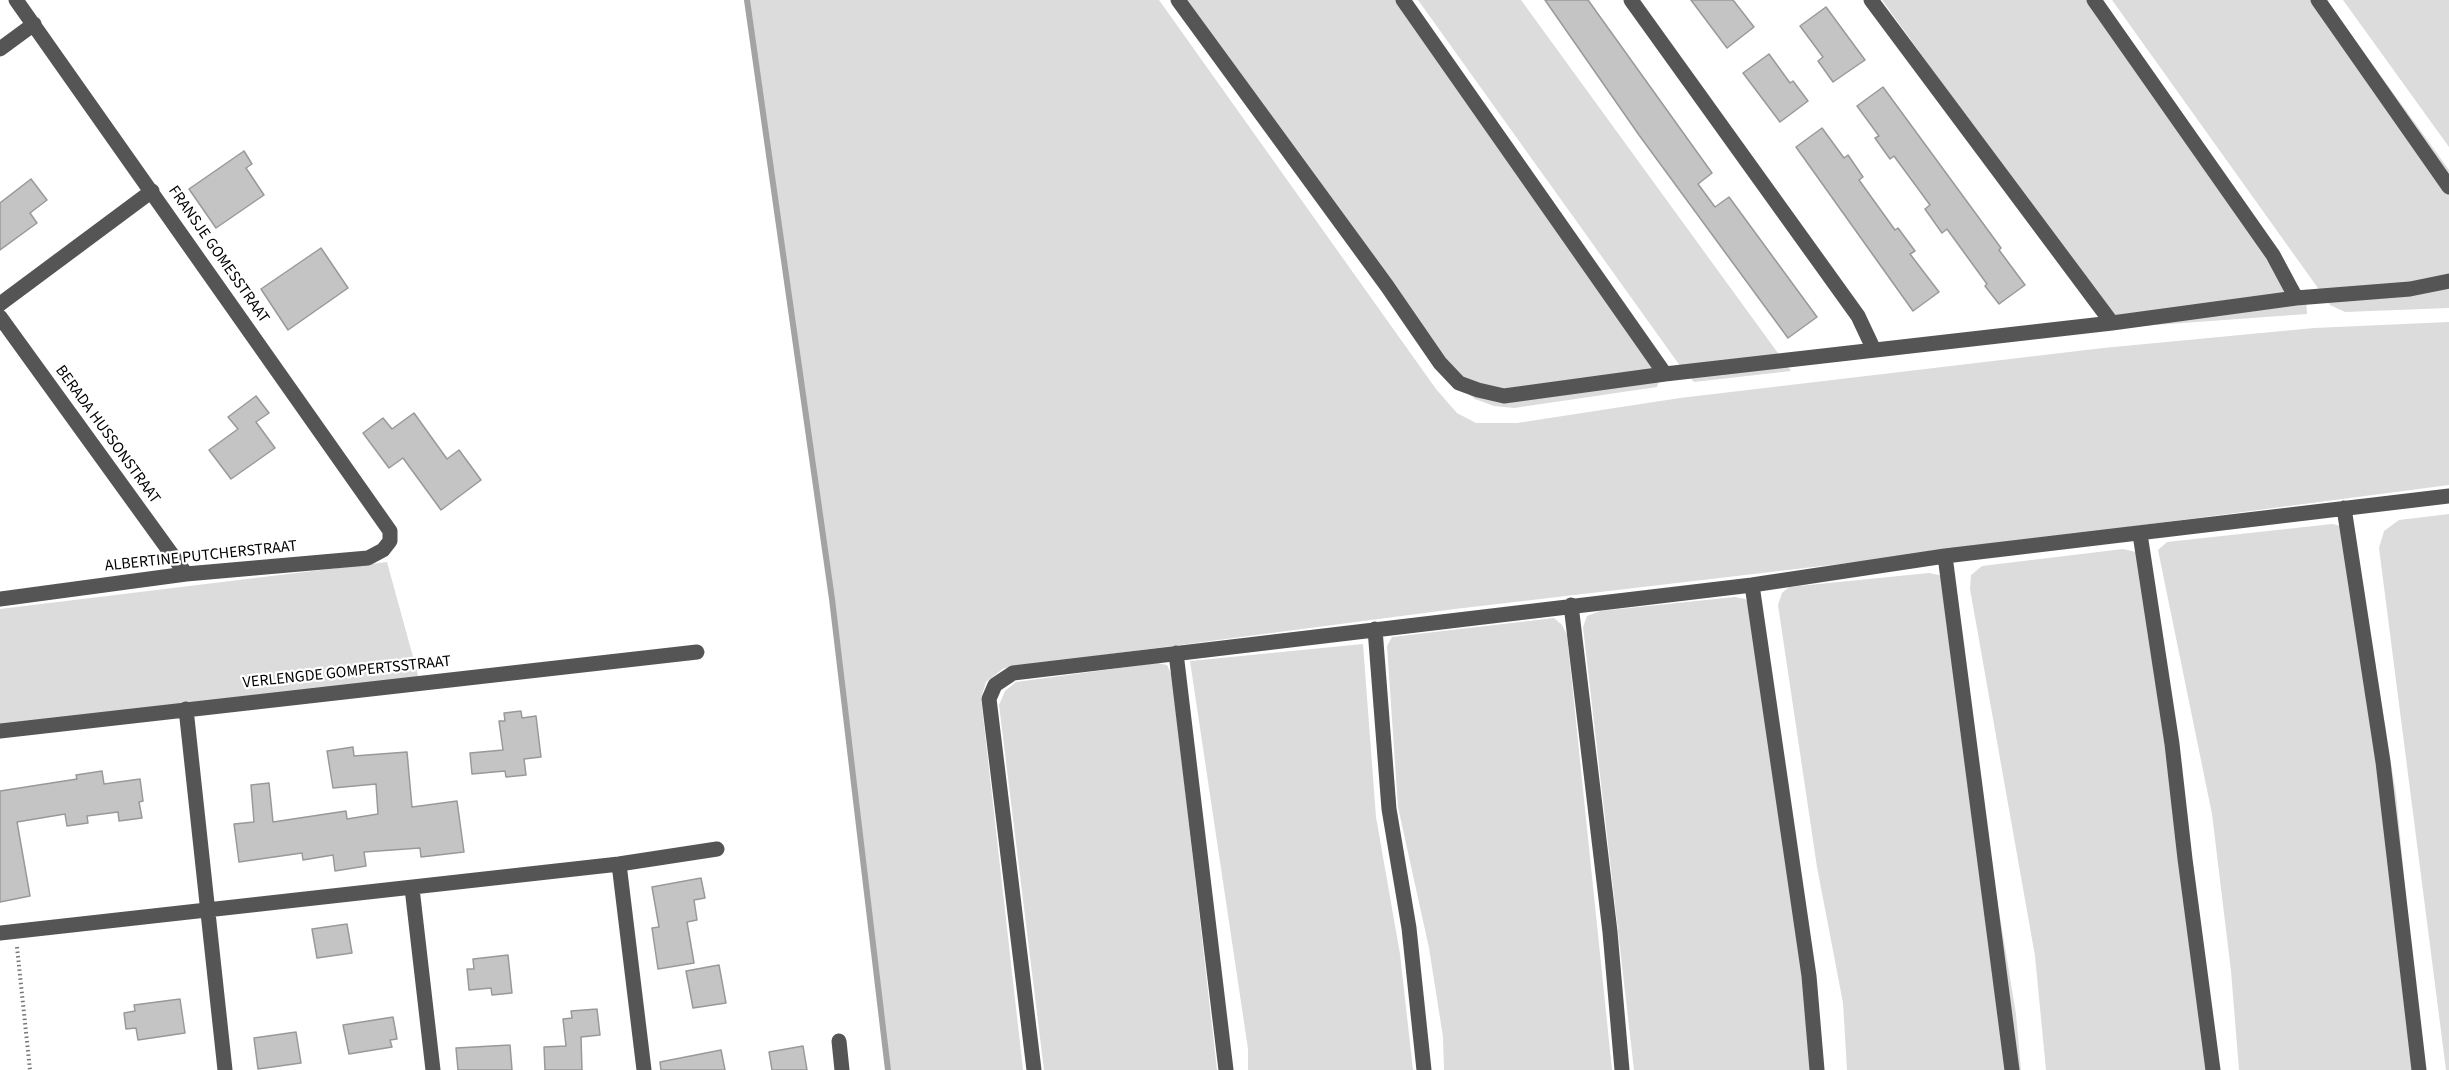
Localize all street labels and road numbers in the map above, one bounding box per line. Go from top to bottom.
street label: FRANSJE GOMESSTRAAT [163,183,273,327]
street label: BERADA HUSSONSTRAAT [50,362,164,508]
street label: ALBERTINE PUTCHERSTRAAT [104,537,298,577]
street label: VERLENGDE GOMPERTSSTRAAT [242,653,452,693]

